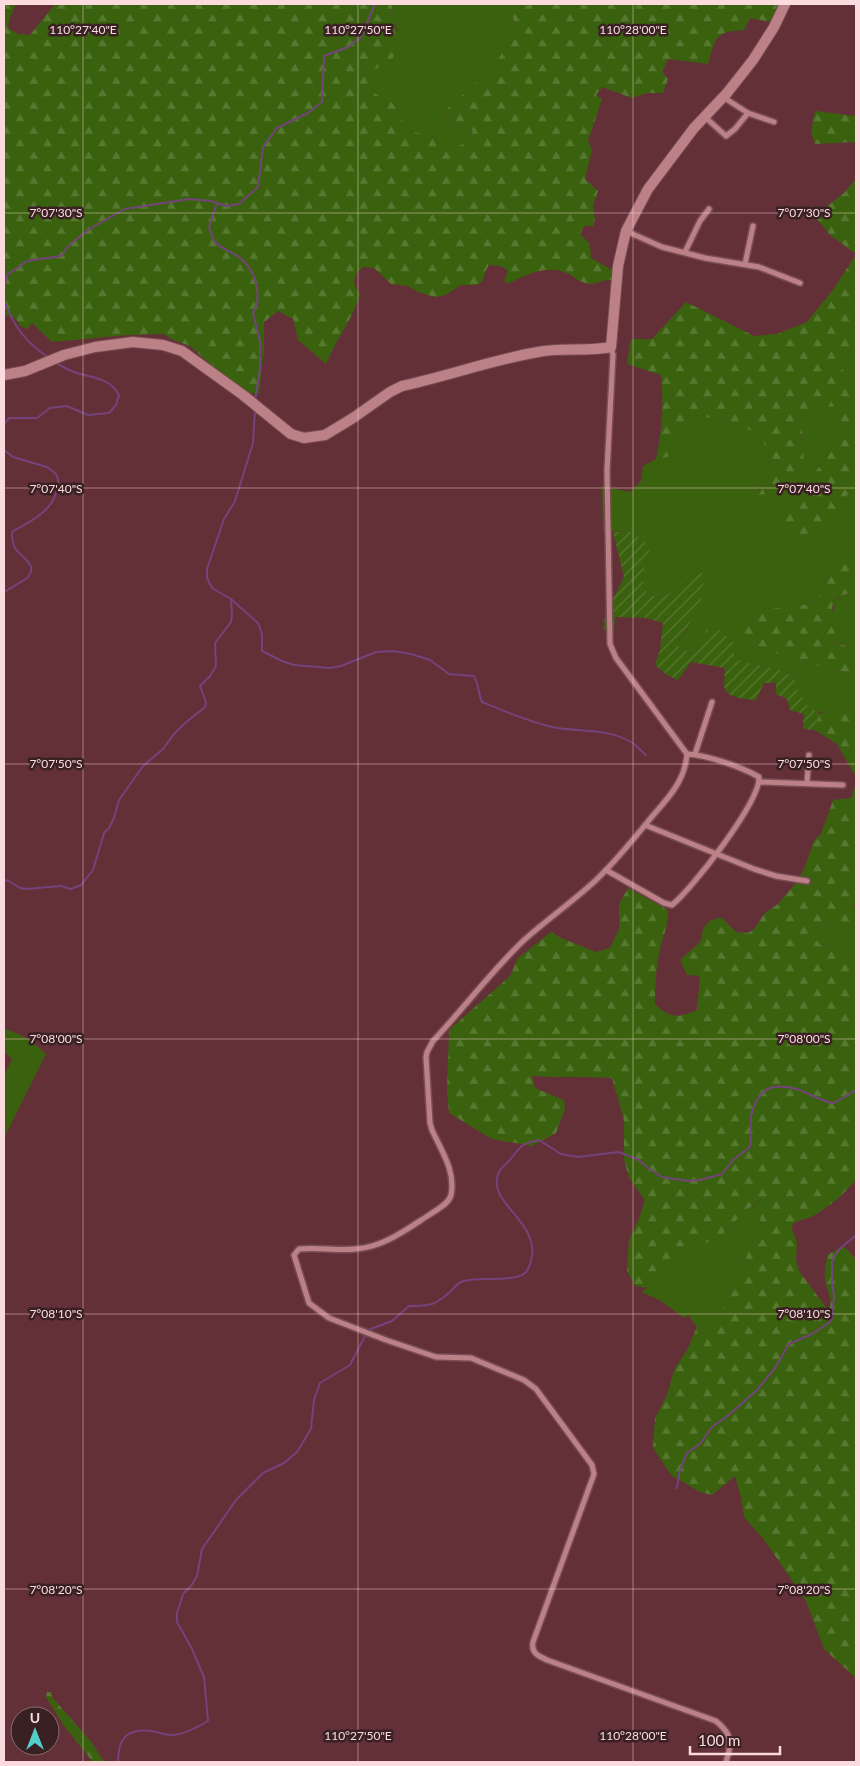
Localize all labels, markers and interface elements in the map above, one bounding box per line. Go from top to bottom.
text: 110°27'40"E [49,22,117,37]
text: 110°27'50"E [324,22,392,37]
text: 110°28'00"E [599,22,667,37]
text: 7°07'30"S [29,205,83,220]
text: 7°07'30"S [777,205,831,220]
text: 7°07'40"S [29,481,83,496]
text: 7°07'40"S [777,481,831,496]
text: 7°07'50"S [29,756,83,771]
text: 7°07'50"S [777,756,831,771]
text: 7°08'00"S [29,1031,83,1046]
text: 7°08'00"S [777,1031,831,1046]
text: 7°08'10"S [29,1306,83,1321]
text: 7°08'10"S [777,1306,831,1321]
text: 7°08'20"S [29,1582,83,1597]
text: 7°08'20"S [777,1582,831,1597]
north arrow [10,1706,60,1756]
text: U [30,1709,40,1726]
scale bar [690,1724,780,1756]
text: 110°27'50"E [324,1728,392,1743]
text: 110°28'00"E [599,1728,667,1743]
text: 100 m [698,1731,740,1749]

